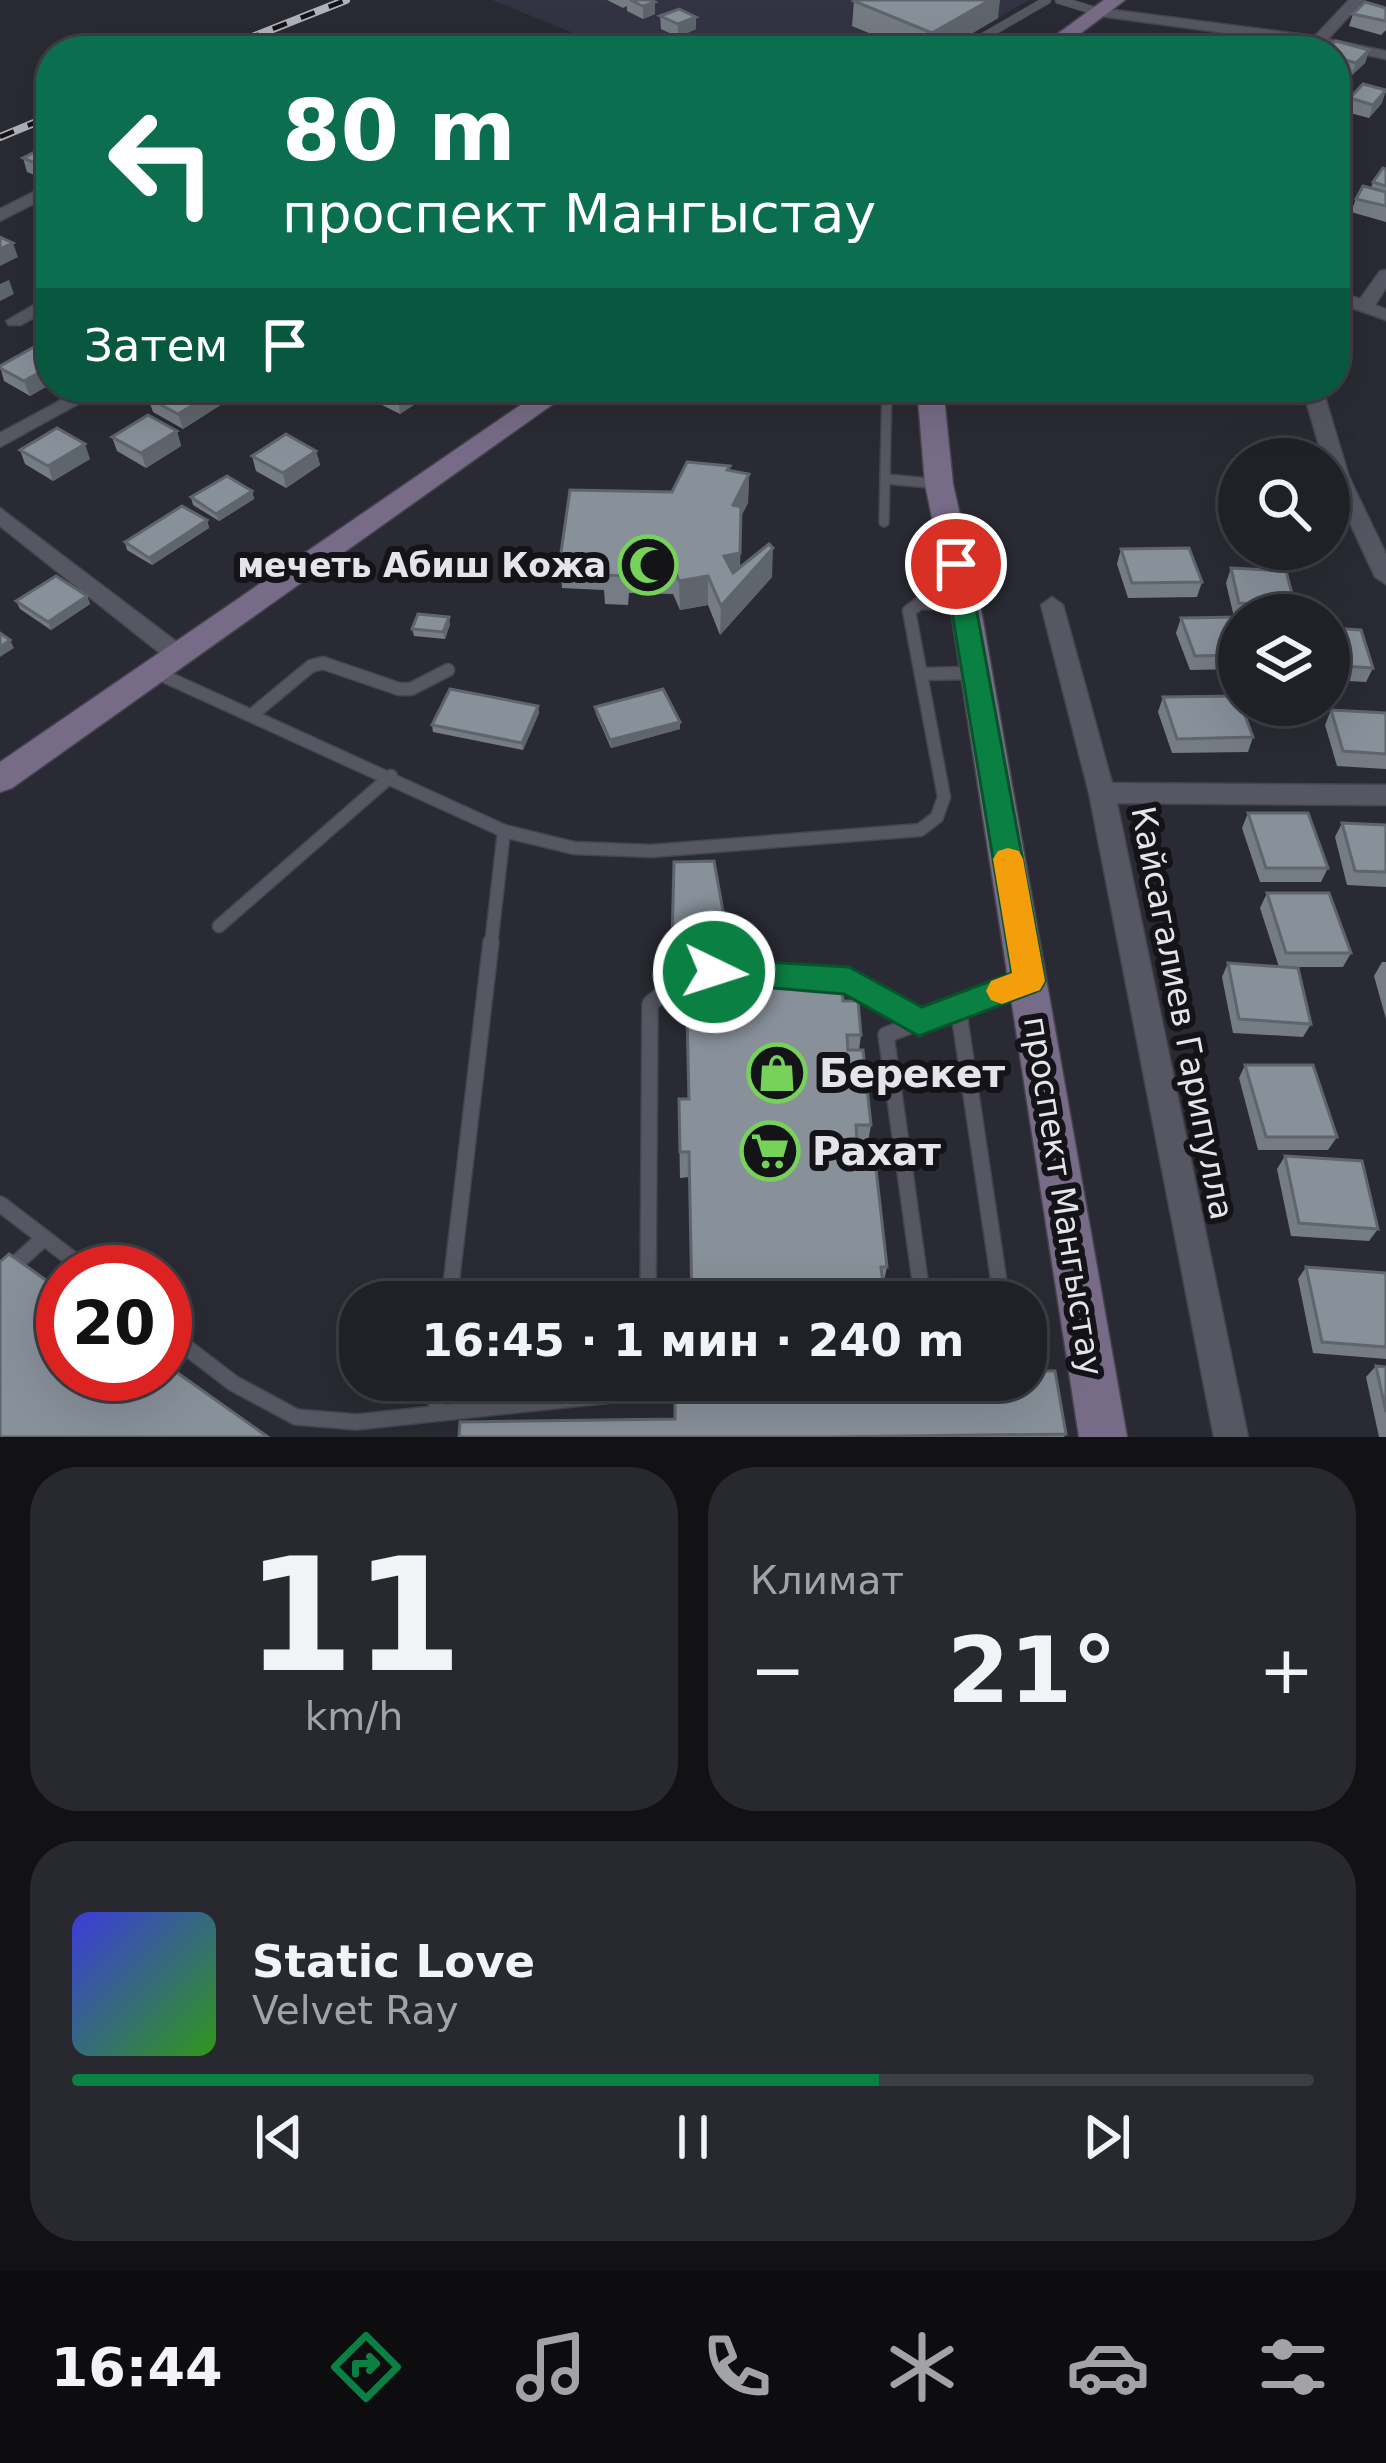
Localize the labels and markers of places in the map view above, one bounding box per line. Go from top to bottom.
pin [905,513,1007,615]
mosque icon: мечеть Абиш Кожа [617,534,679,596]
place label: мечеть Абиш Кожа [237,546,606,585]
shop icon: Берекет [746,1042,808,1104]
place label: Берекет [819,1051,1005,1096]
supermarket icon: Рахат [739,1120,801,1182]
place label: Рахат [812,1129,941,1174]

